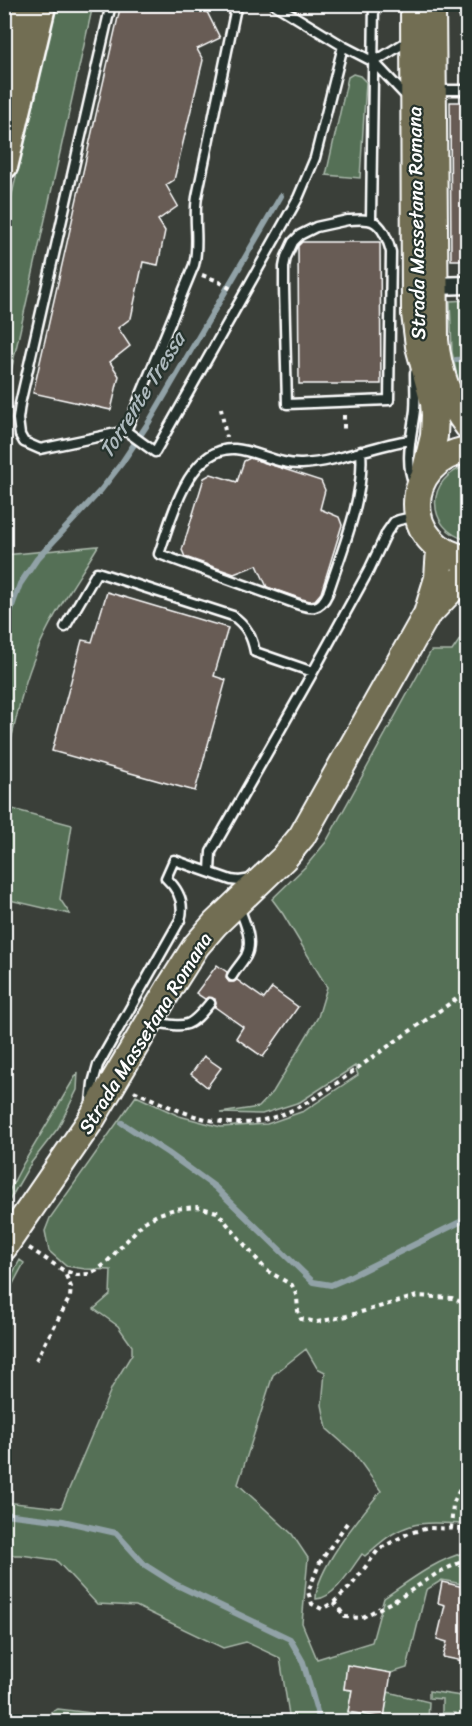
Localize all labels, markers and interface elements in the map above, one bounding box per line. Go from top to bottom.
street label: Strada Massetana Romana [397,106,436,340]
water label: Torrente Tressa [88,322,197,466]
street label: Strada Massetana Romana [69,925,222,1141]

